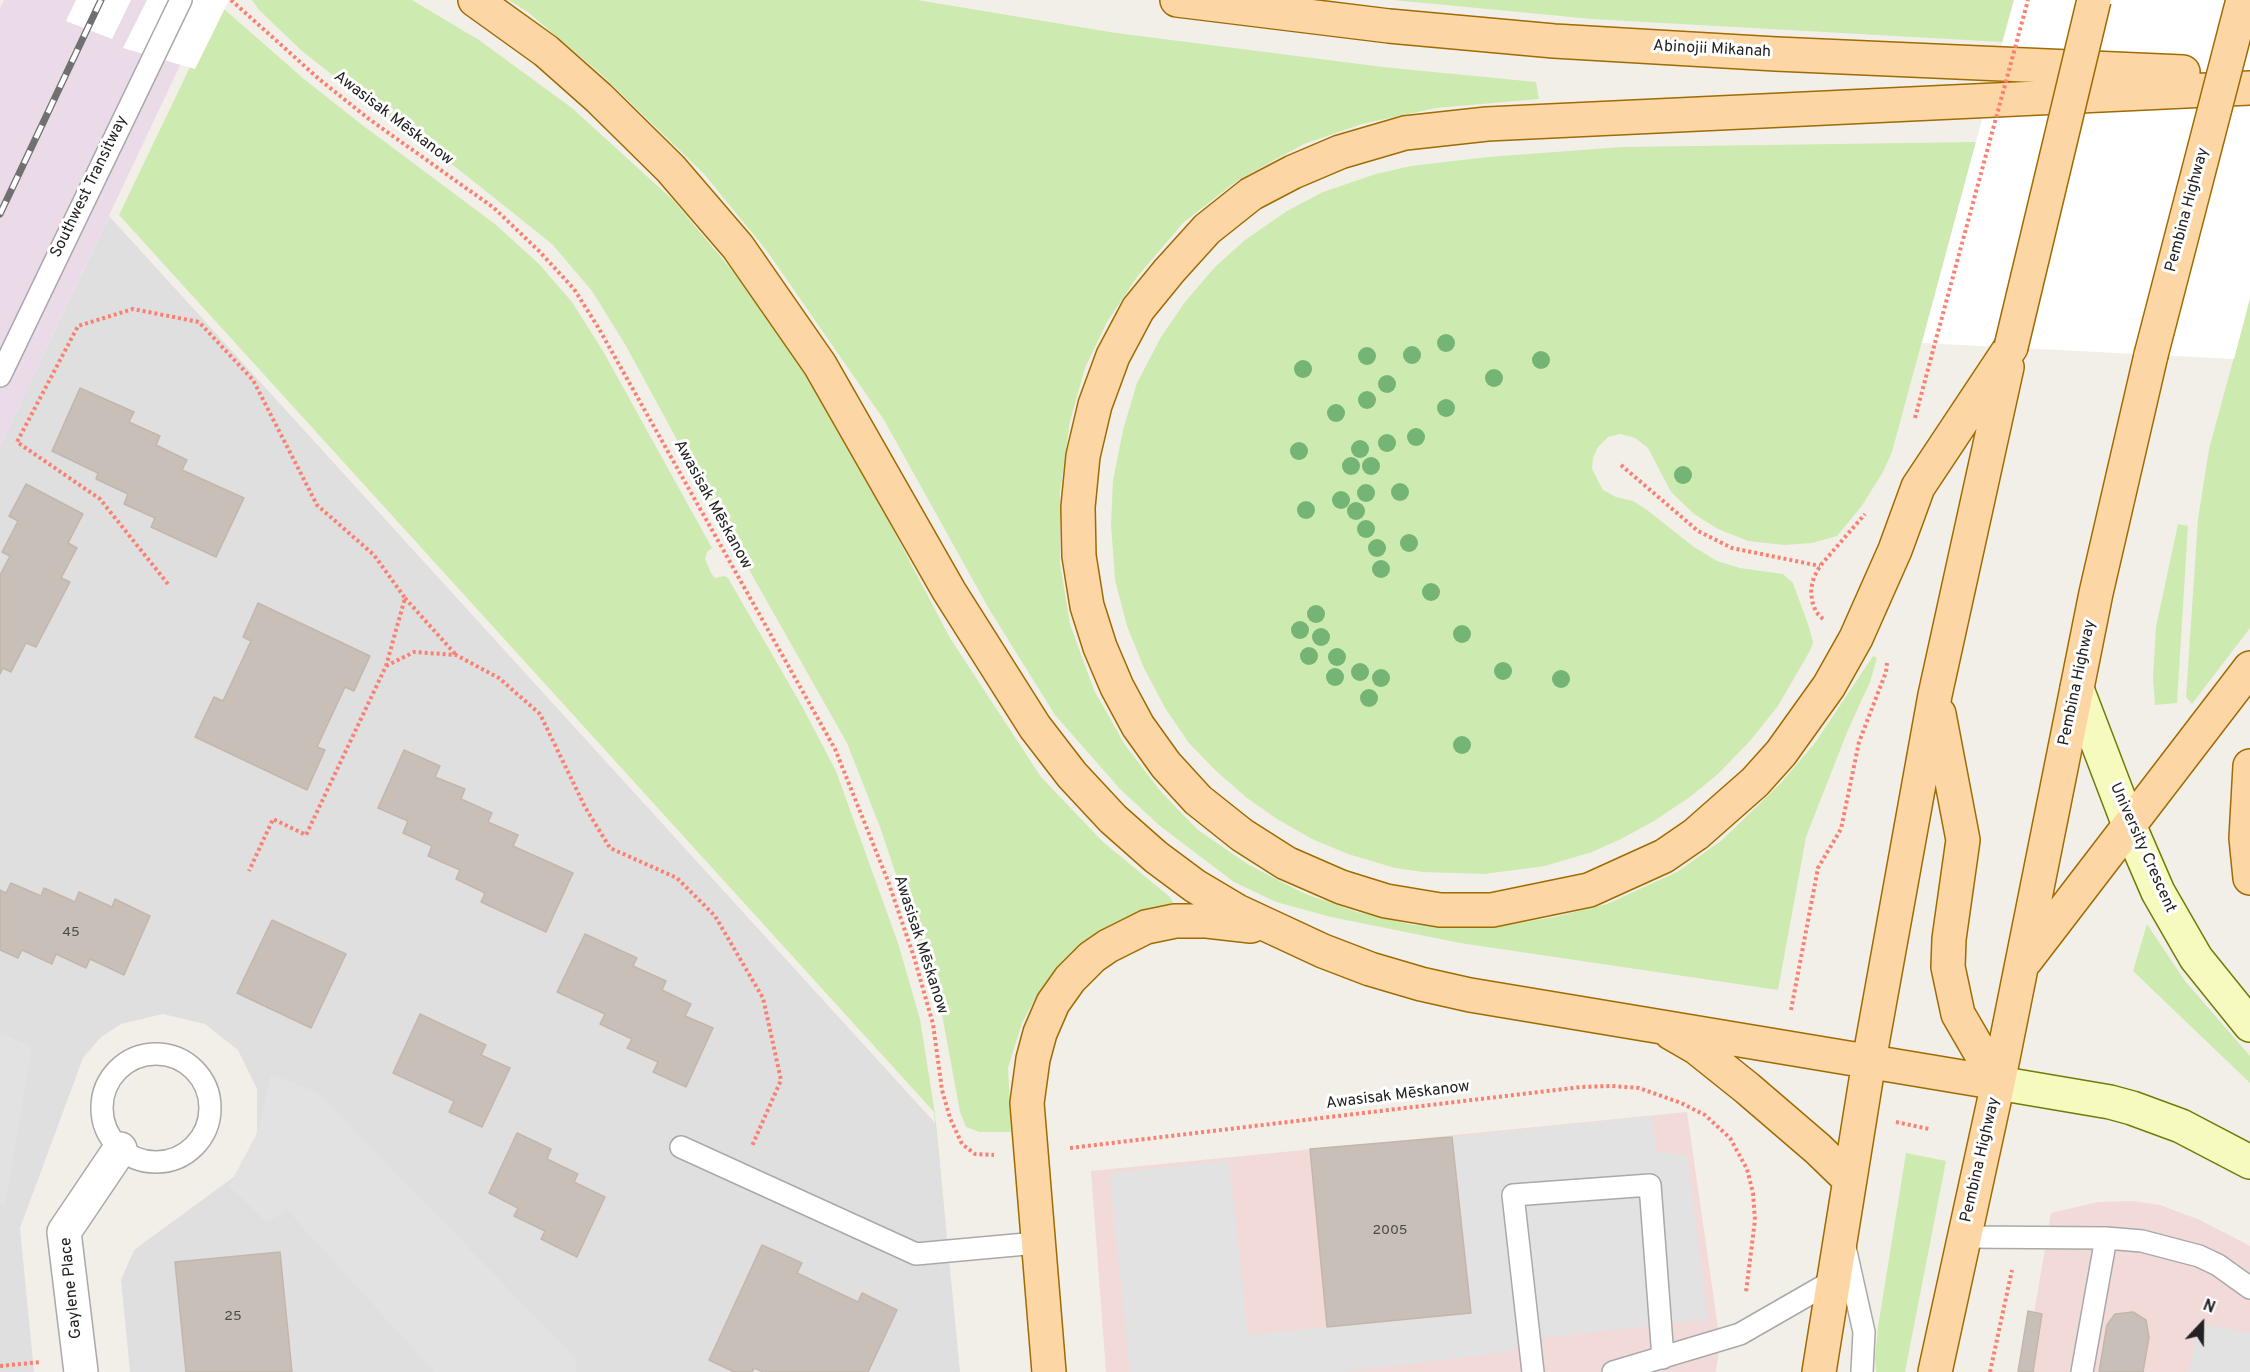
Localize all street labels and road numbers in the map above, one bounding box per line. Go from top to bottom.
street label: Abinojii Mikanah [1652,37,1772,63]
street label: Awasisak Mēskanow [329,68,457,170]
street label: Southwest Transitway [47,113,133,261]
street label: Pembina Highway [2162,146,2214,274]
street label: Awasisak Mēskanow [669,437,755,573]
street label: Pembina Highway [2055,618,2101,748]
street label: University Crescent [2105,780,2179,916]
street label: Awasisak Mēskanow [889,873,951,1017]
street label: Awasisak Mēskanow [1325,1078,1471,1114]
street label: Pembina Highway [1957,1095,2005,1225]
street label: Gaylene Place [57,1236,87,1340]

